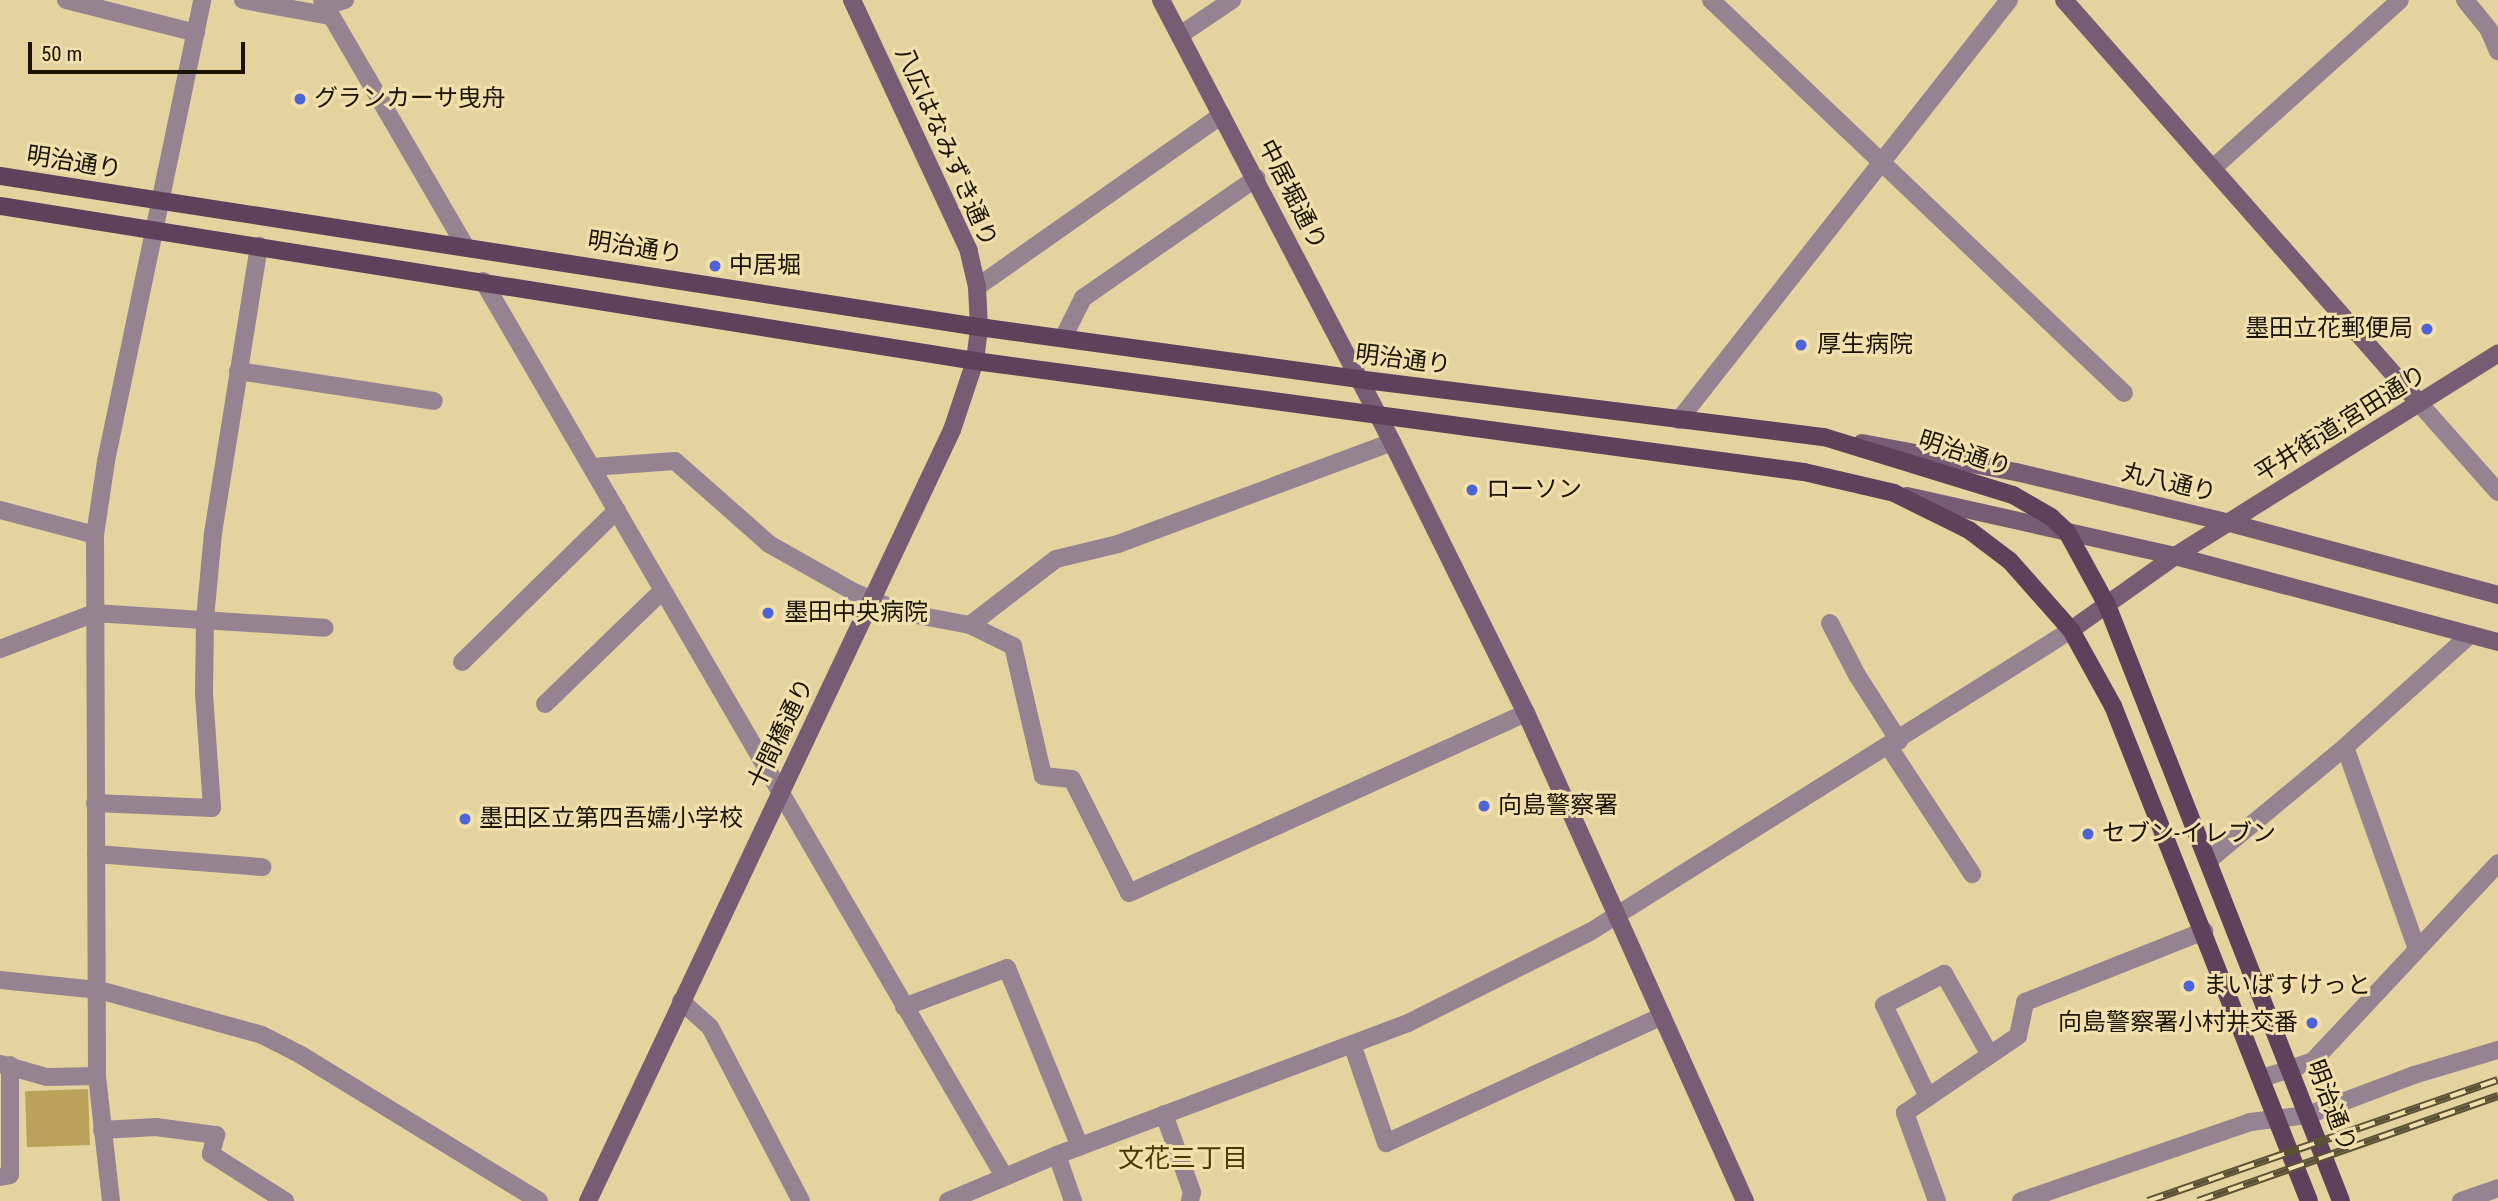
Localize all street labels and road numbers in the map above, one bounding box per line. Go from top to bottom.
street label: 八広はなみずき通り [889,42,1003,252]
street label: 中居堀通り [1252,135,1332,255]
street label: 明治通り [24,141,124,185]
street label: 明治通り [585,226,685,270]
street label: 明治通り [1354,340,1452,380]
street label: 平井街道;宮田通り [2250,360,2432,488]
street label: 明治通り [1915,425,2015,483]
street label: 丸八通り [2119,458,2219,508]
street label: 十間橋通り [742,674,820,794]
street label: 明治通り [2300,1056,2362,1156]

